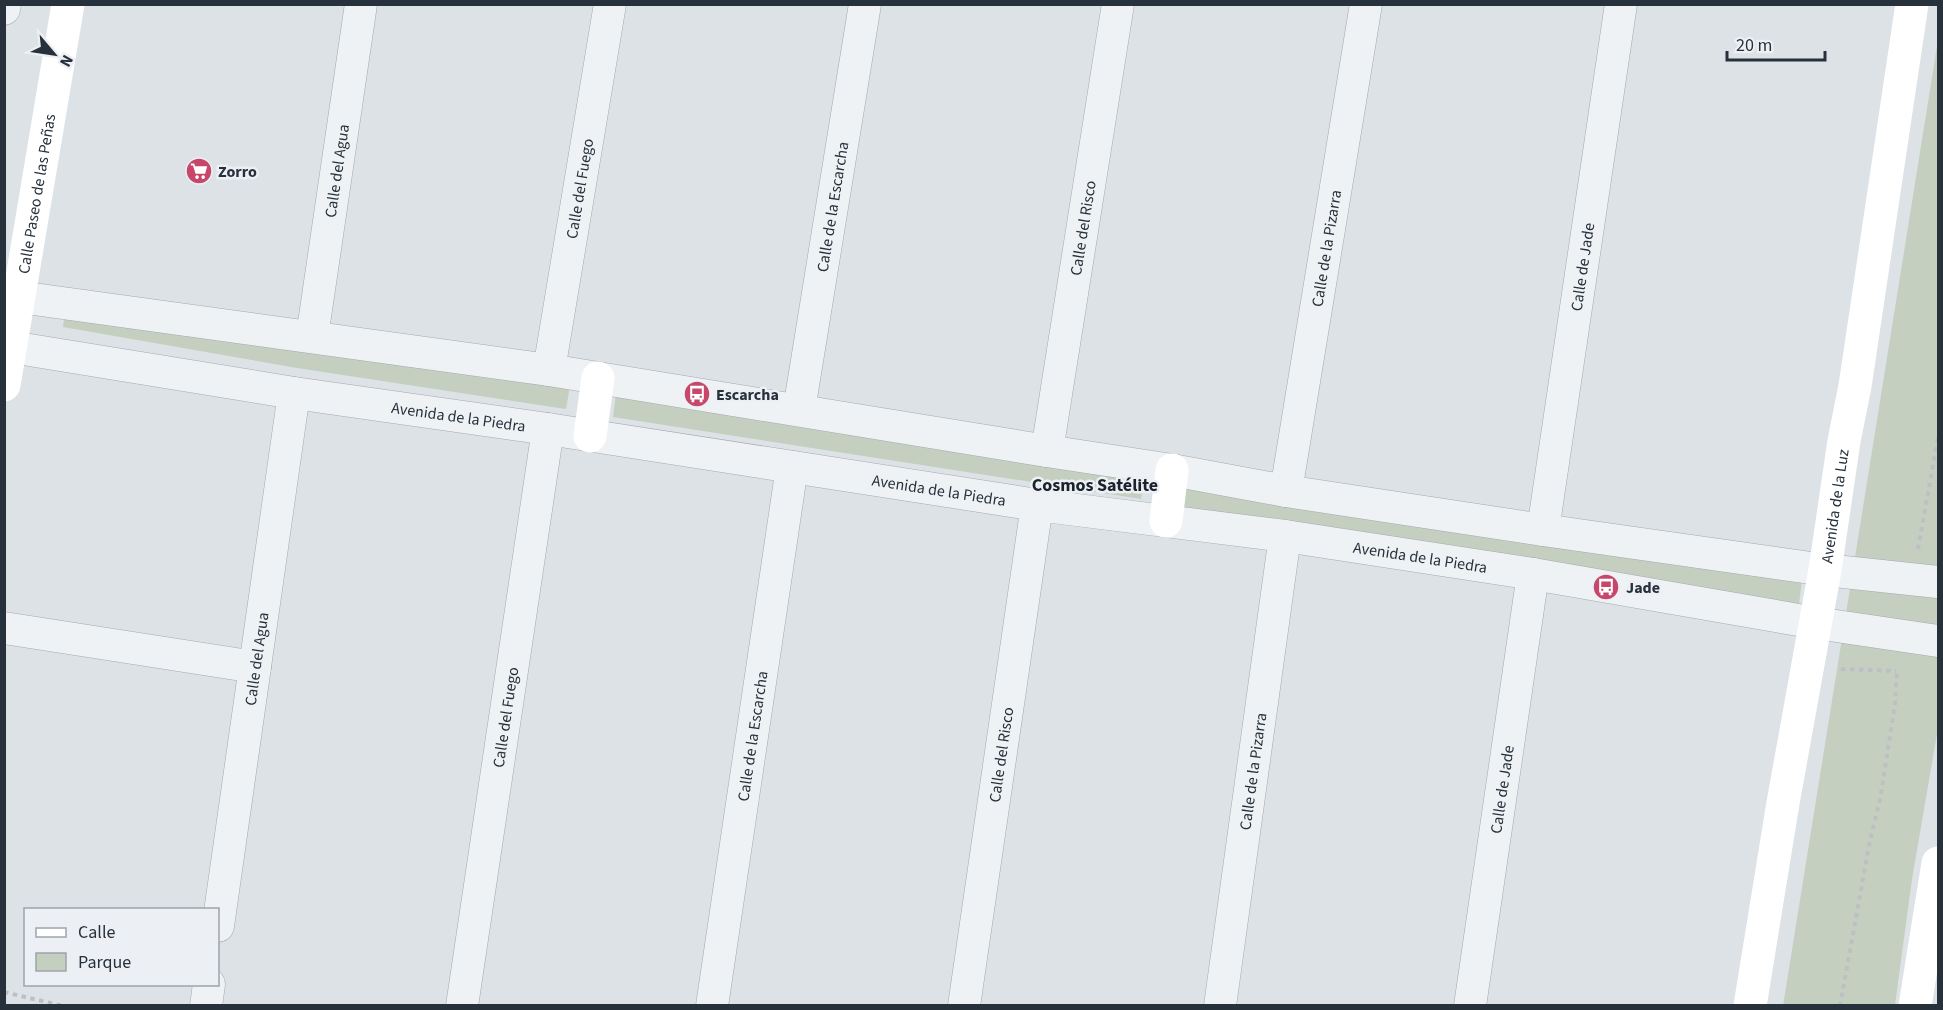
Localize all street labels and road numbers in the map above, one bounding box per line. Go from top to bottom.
street label: Calle Paseo de las Peñas [13,112,61,275]
street label: Calle del Agua [320,123,355,219]
street label: Calle del Fuego [561,137,599,240]
street label: Calle de la Escarcha [812,140,854,274]
street label: Calle del Risco [1065,179,1102,277]
street label: Calle de la Pizarra [1306,188,1347,309]
street label: Calle de Jade [1566,221,1600,313]
street label: Avenida de la Piedra [390,397,527,438]
street label: Avenida de la Luz [1816,447,1855,565]
street label: Avenida de la Piedra [870,470,1007,512]
street label: Avenida de la Piedra [1352,537,1489,579]
street label: Calle del Agua [240,611,275,707]
street label: Calle del Fuego [488,666,524,769]
street label: Calle de la Escarcha [733,669,774,803]
street label: Calle del Risco [984,706,1019,804]
street label: Calle de la Pizarra [1234,711,1272,831]
street label: Calle de Jade [1485,744,1520,835]

